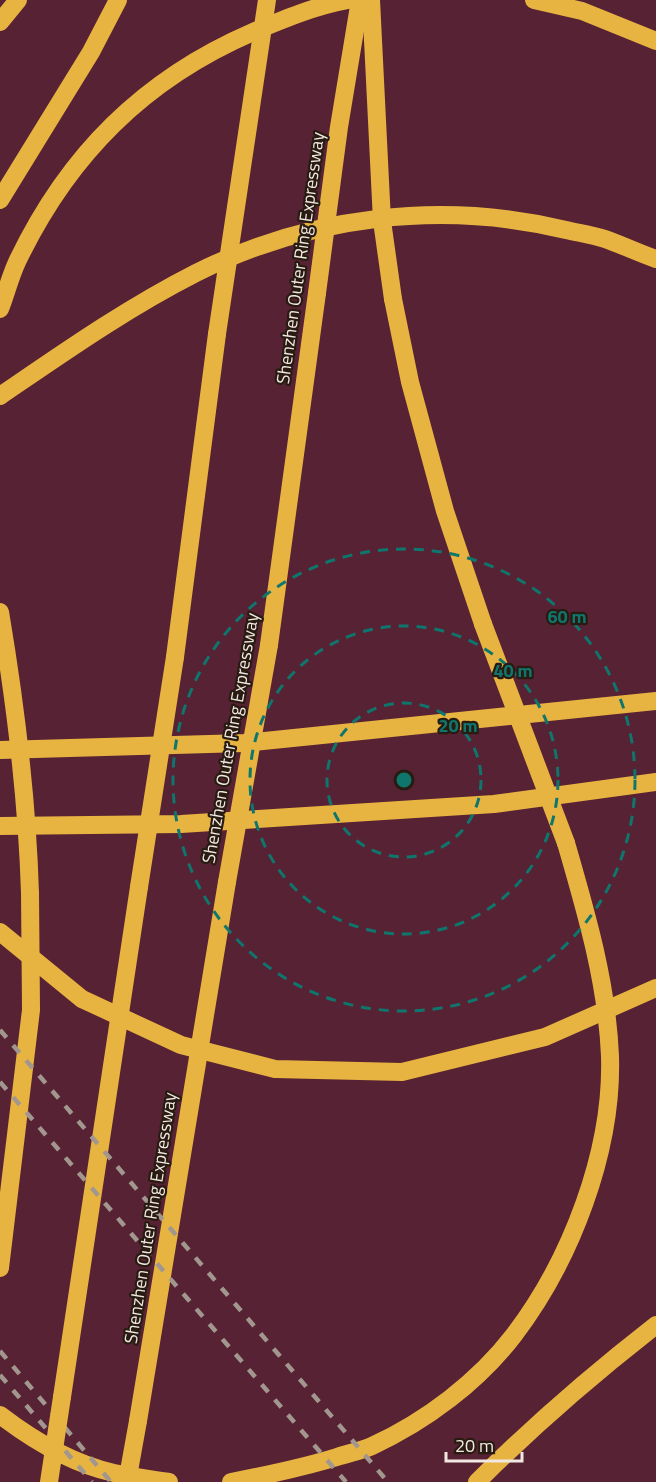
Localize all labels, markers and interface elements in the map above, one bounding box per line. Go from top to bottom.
street label: Shenzhen Outer Ring Expressway [269,130,331,386]
text: 60 m [547,603,587,630]
street label: Shenzhen Outer Ring Expressway [195,610,265,866]
text: 40 m [493,657,533,684]
text: 20 m [438,712,478,739]
centre of rings [394,770,414,790]
street label: Shenzhen Outer Ring Expressway [117,1090,183,1346]
scale bar [446,1425,522,1463]
text: 20 m [455,1432,494,1459]

